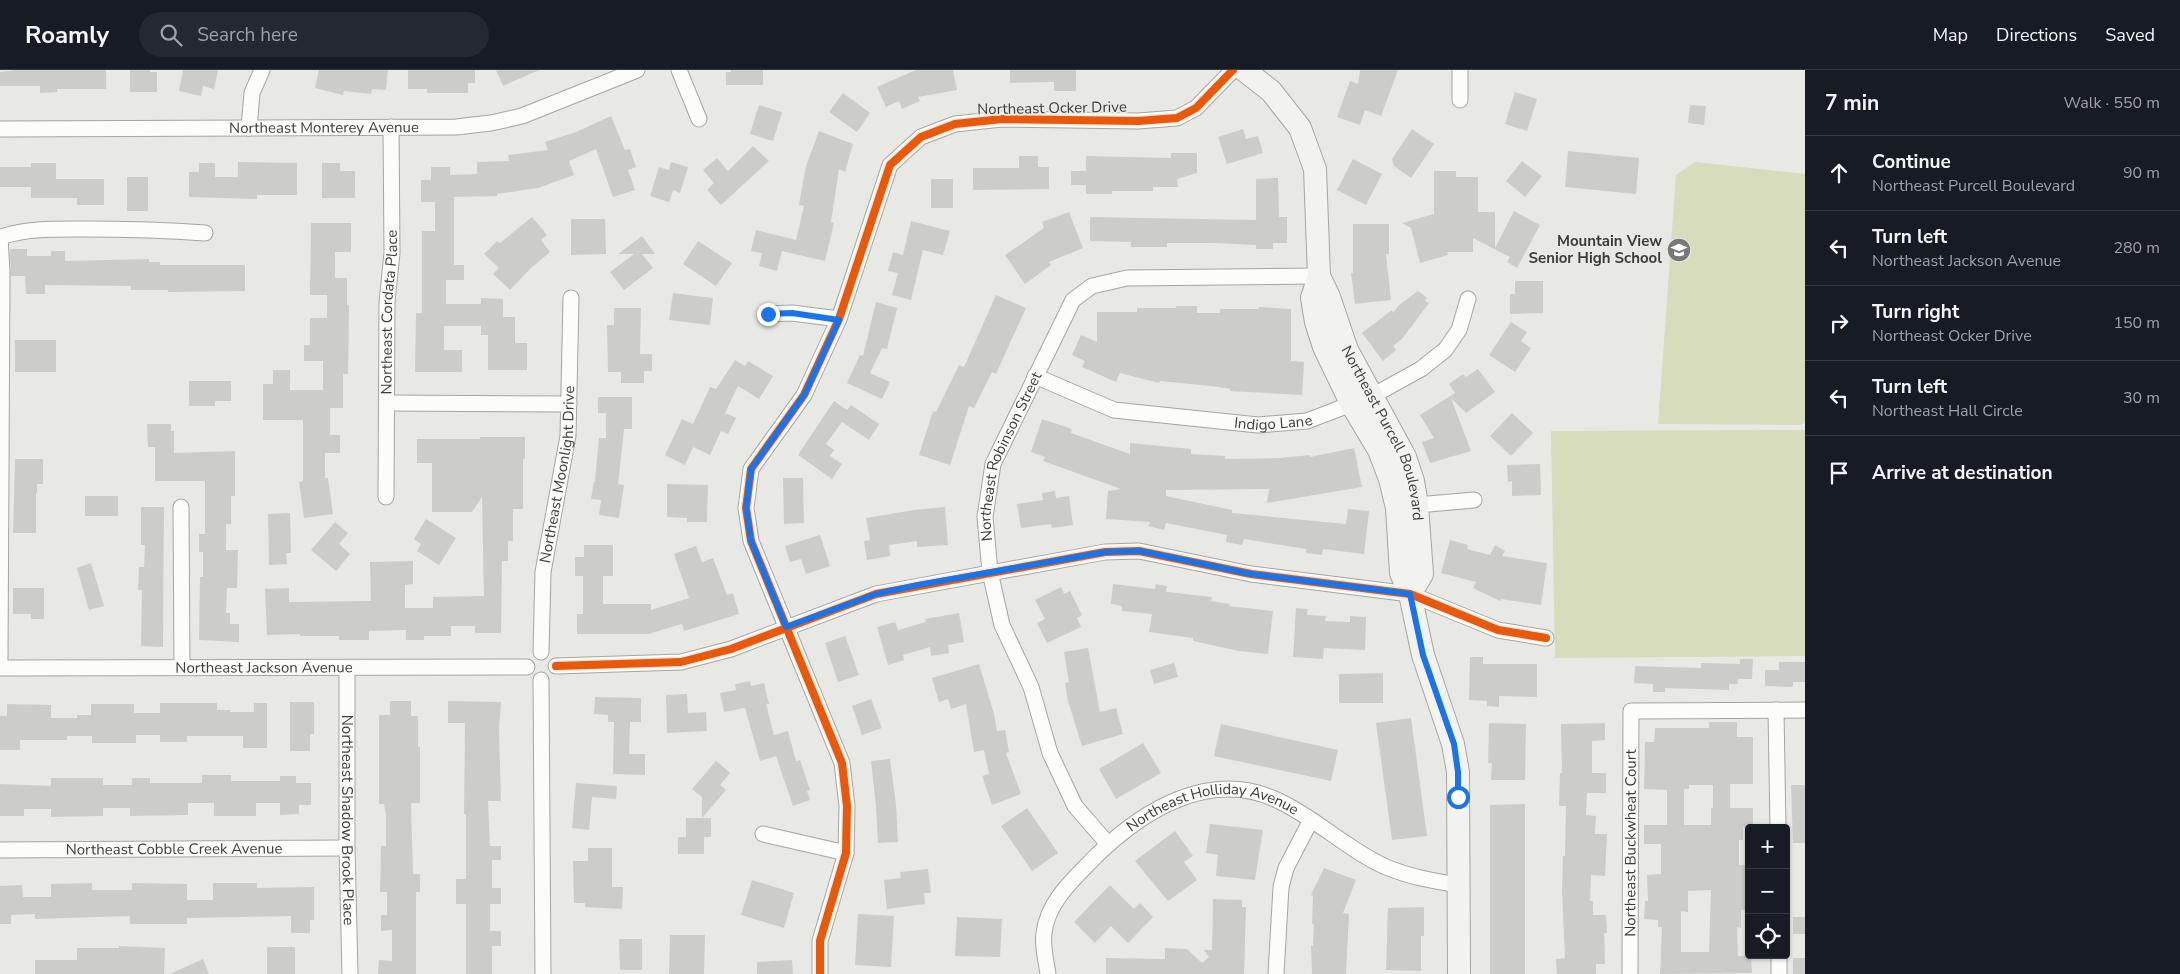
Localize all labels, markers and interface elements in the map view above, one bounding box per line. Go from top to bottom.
search box [139,12,489,57]
text: Roamly [25,19,109,51]
icon: search [157,21,185,49]
text: Search here [197,22,298,48]
text: Map [1933,23,1968,47]
text: Directions [1996,23,2077,47]
text: Saved [2105,23,2155,47]
text: 7 min [1825,89,1879,117]
text: Walk · 550 m [2064,92,2160,114]
street label: Northeast Ocker Drive [977,97,1127,119]
street label: Northeast Monterey Avenue [229,117,419,138]
text: Continue [1872,149,1951,175]
icon: ahead [1825,159,1853,187]
text: 90 m [2123,162,2160,184]
text: Northeast Purcell Boulevard [1872,175,2075,197]
text: Turn left [1872,224,1947,250]
street label: Northeast Cordata Place [377,230,402,395]
place label: Mountain View Senior High School [1529,231,1662,268]
icon: left [1825,234,1853,262]
school or university icon: Mountain View Senior High School [1666,237,1692,263]
text: 280 m [2113,237,2160,259]
text: Northeast Jackson Avenue [1872,250,2061,272]
text: Turn right [1872,299,1959,325]
route end [757,303,780,326]
icon: right [1825,309,1853,337]
text: 150 m [2113,312,2160,334]
text: Northeast Ocker Drive [1872,325,2032,347]
street label: Northeast Purcell Boulevard [1337,342,1428,521]
street label: Northeast Robinson Street [975,368,1047,542]
text: Turn left [1872,374,1947,400]
icon: left [1825,384,1853,412]
street label: Northeast Moonlight Drive [535,385,579,565]
text: 30 m [2123,387,2160,409]
text: Northeast Hall Circle [1872,400,2023,422]
street label: Indigo Lane [1233,410,1315,435]
icon: arrive [1825,459,1853,487]
text: Arrive at destination [1872,460,2053,486]
street label: Northeast Jackson Avenue [175,657,353,678]
street label: Northeast Shadow Brook Place [337,715,359,926]
street label: Northeast Buckwheat Court [1620,748,1641,937]
street label: Northeast Holliday Avenue [1122,779,1302,836]
route start [1447,786,1470,809]
map controls [1745,824,1790,959]
button: + [1745,824,1790,869]
street label: Northeast Cobble Creek Avenue [66,838,282,860]
button: − [1745,869,1790,914]
button: locate [1745,914,1790,959]

